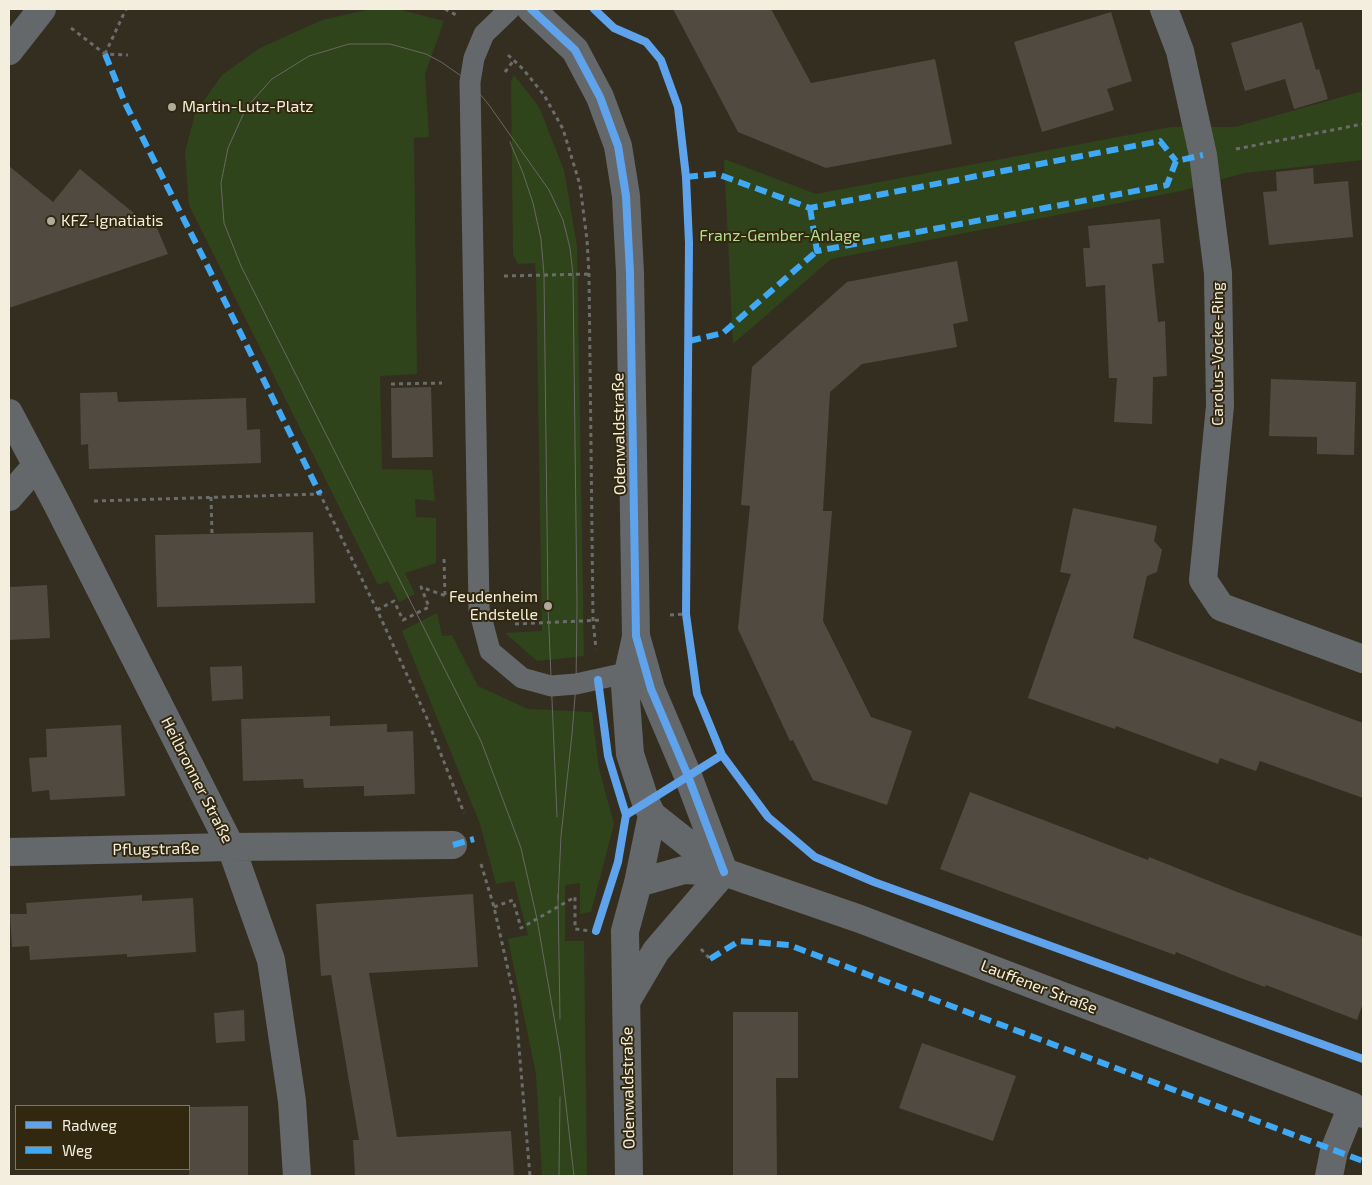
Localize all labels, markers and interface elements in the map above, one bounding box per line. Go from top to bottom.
place label: Martin-Lutz-Platz [182,97,313,117]
marker: Martin-Lutz-Platz [166,101,178,113]
place label: KFZ-Ignatiatis [61,211,163,231]
marker: KFZ-Ignatiatis [45,215,57,227]
park label: Franz-Gember-Anlage [699,226,861,246]
street label: Carolus-Vocke-Ring [1208,282,1228,426]
street label: Odenwaldstraße [608,373,630,495]
place label: Feudenheim Endstelle [449,587,538,625]
marker: Feudenheim Endstelle [542,600,554,612]
street label: Heilbronner Straße [157,714,237,846]
street label: Pflugstraße [112,839,200,859]
street label: Lauffener Straße [978,956,1100,1018]
street label: Odenwaldstraße [617,1027,639,1149]
legend [15,1105,190,1170]
text: Radweg [62,1116,117,1134]
text: Weg [62,1141,92,1159]

